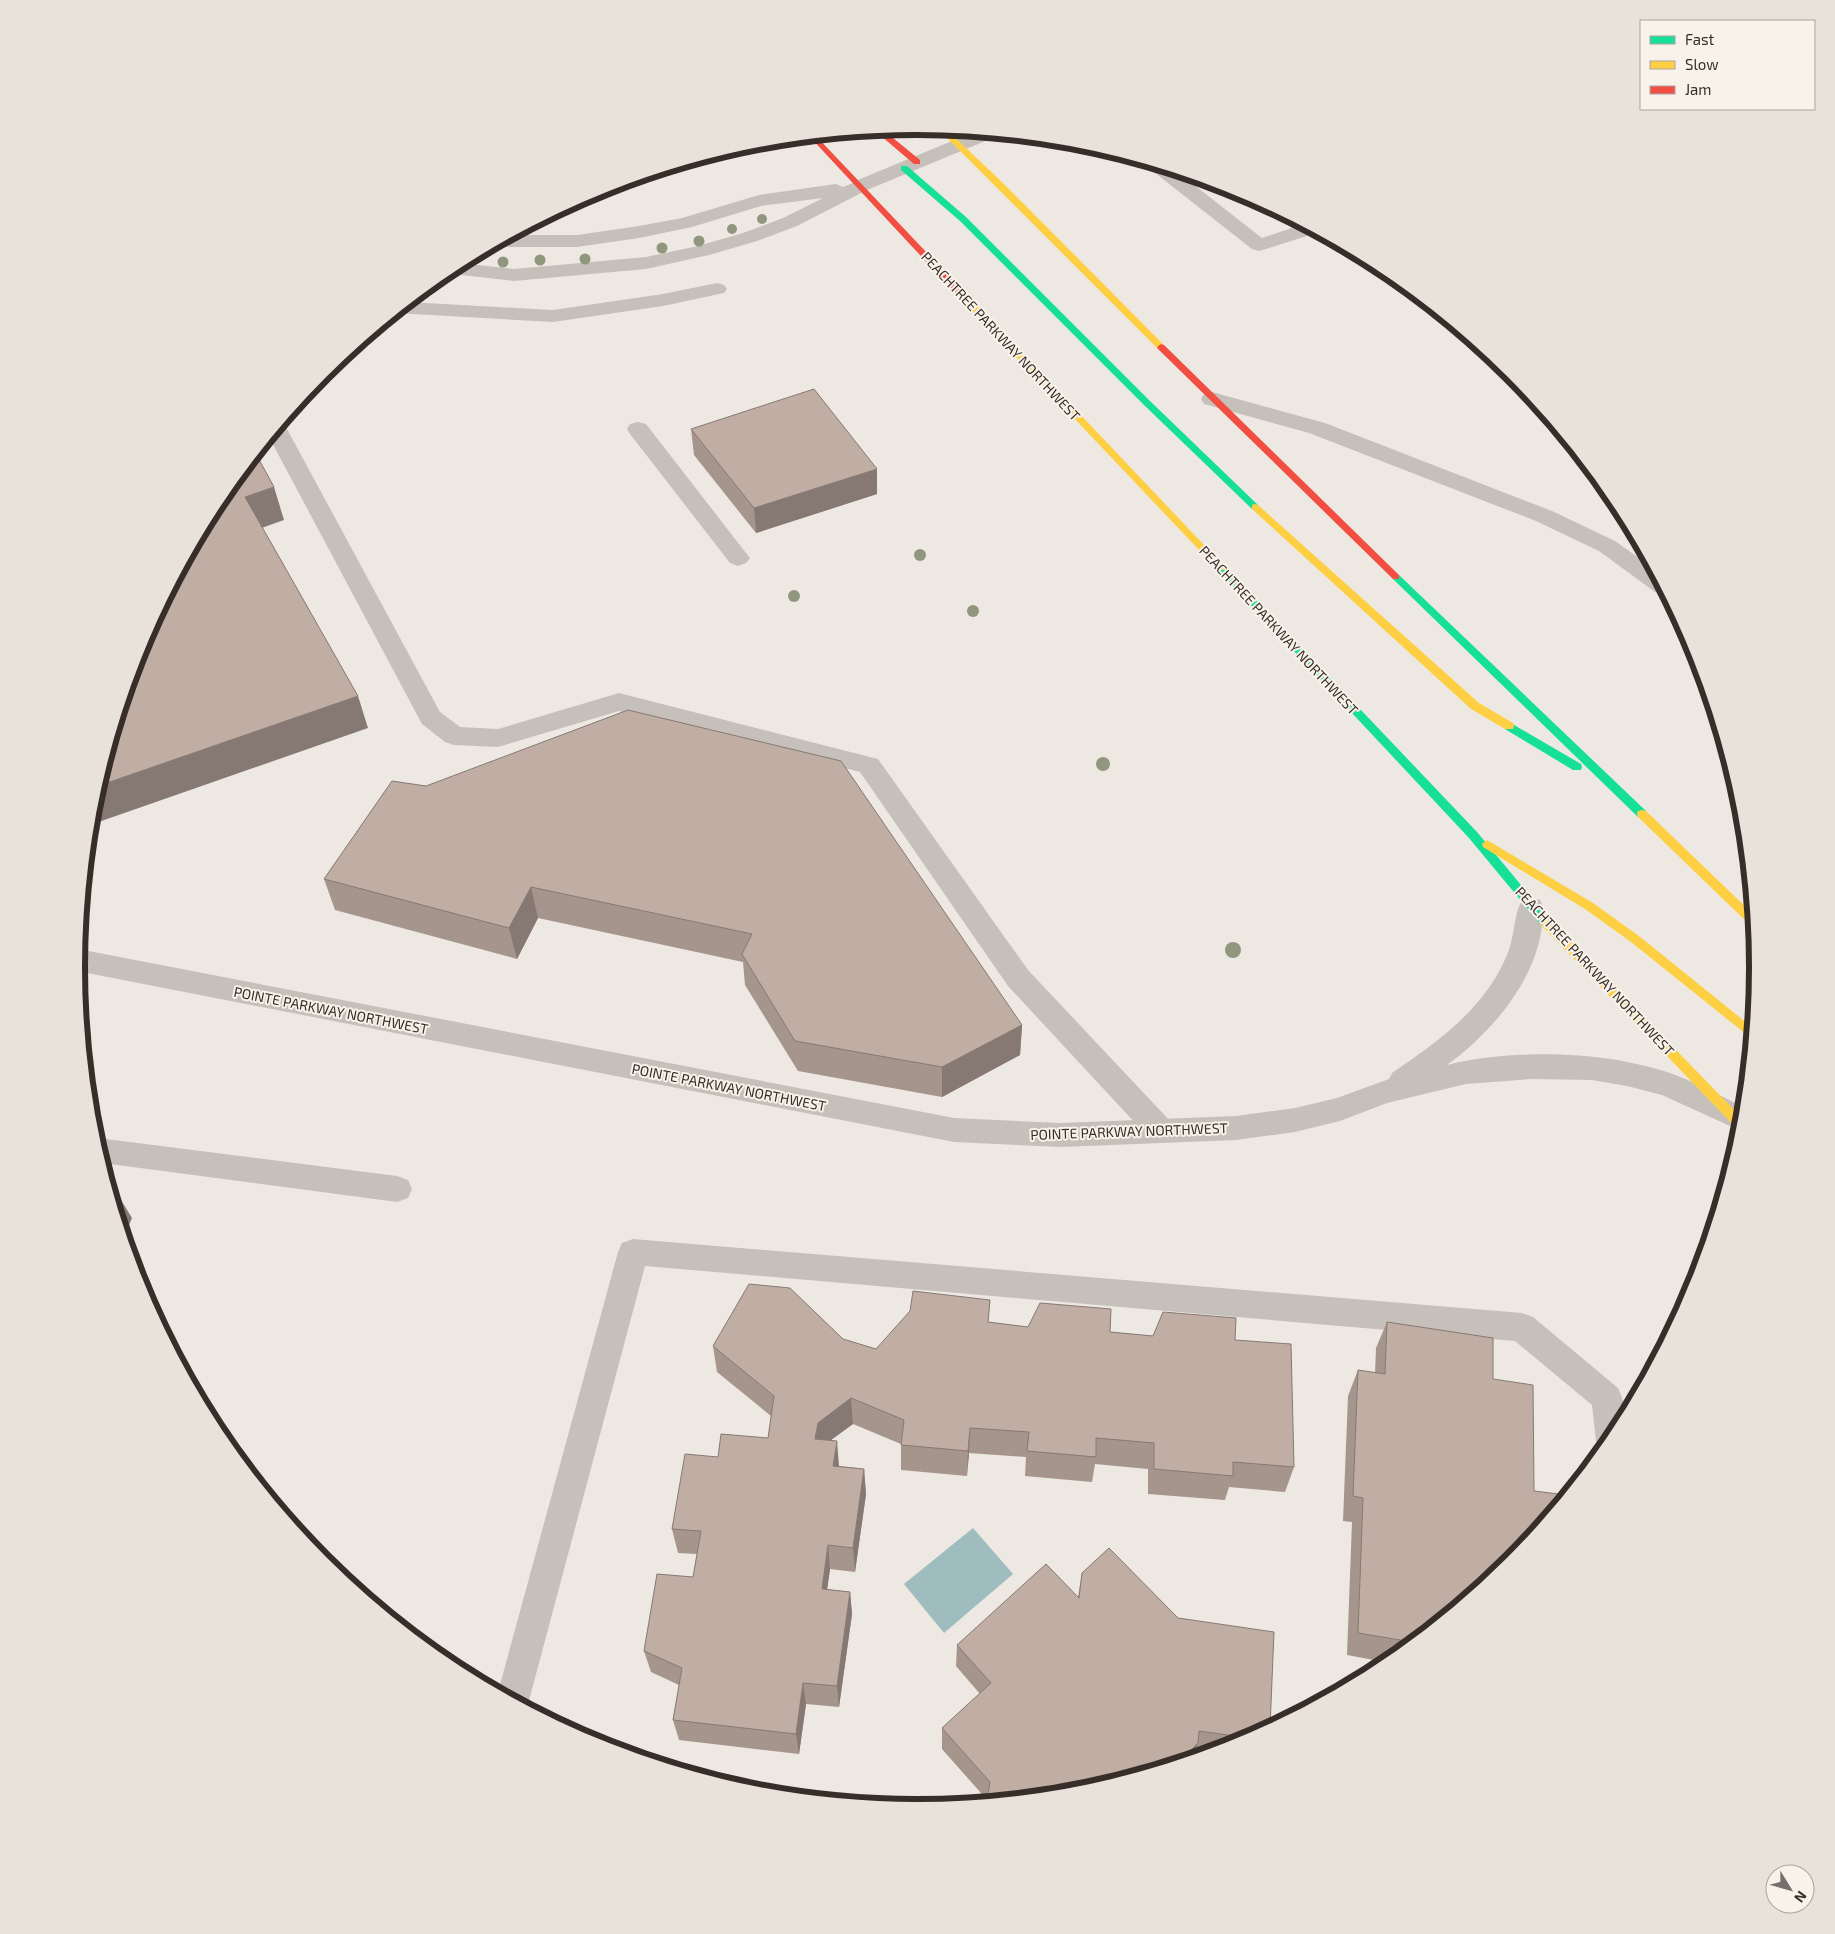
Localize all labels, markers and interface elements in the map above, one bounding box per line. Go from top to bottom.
legend [1640,20,1815,110]
text: Fast [1685,30,1715,48]
text: Slow [1685,55,1719,73]
text: Jam [1685,80,1711,98]
street label: PEACHTREE PARKWAY NORTHWEST [918,248,1084,424]
street label: PEACHTREE PARKWAY NORTHWEST [1196,542,1362,718]
street label: PEACHTREE PARKWAY NORTHWEST [1512,883,1678,1059]
street label: POINTE PARKWAY NORTHWEST [232,983,430,1037]
street label: POINTE PARKWAY NORTHWEST [630,1060,828,1114]
street label: POINTE PARKWAY NORTHWEST [1030,1119,1228,1143]
north arrow [1765,1864,1815,1914]
text: N [1791,1888,1811,1906]

